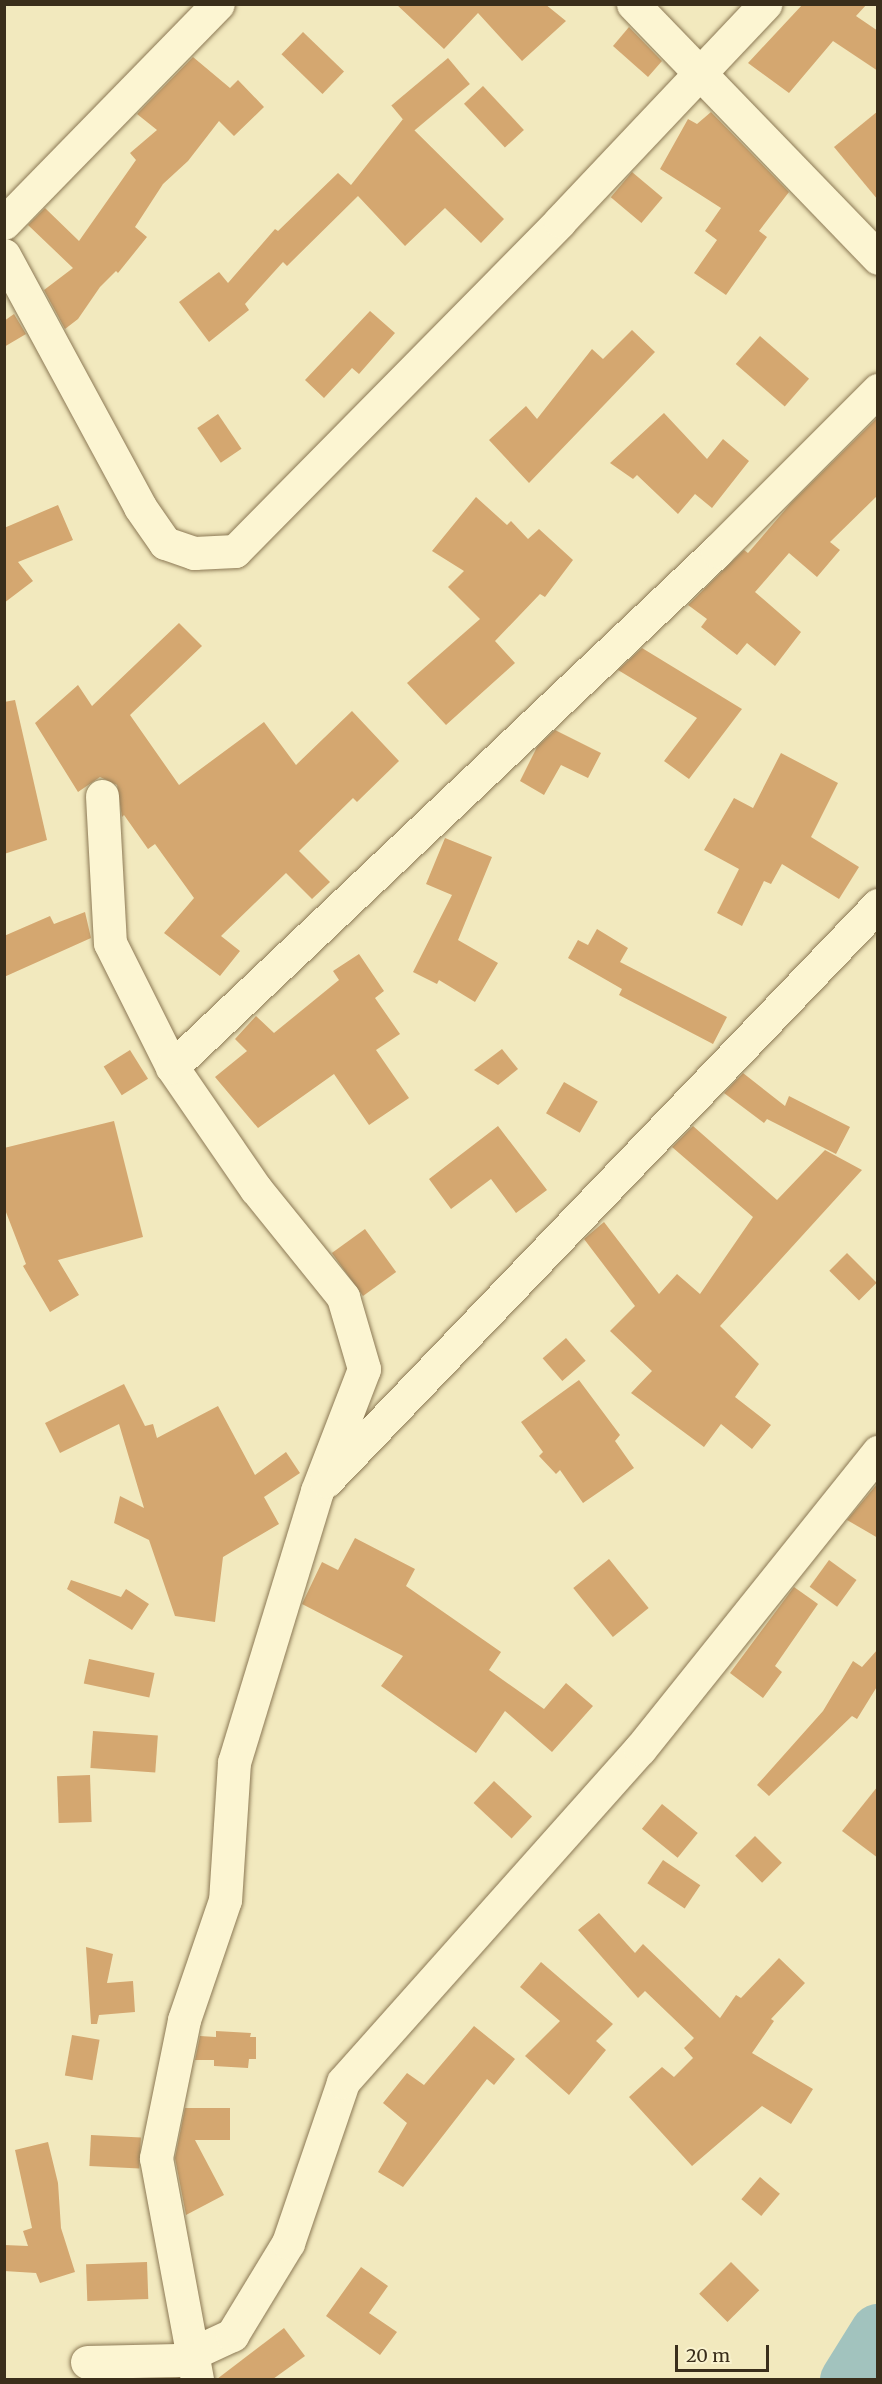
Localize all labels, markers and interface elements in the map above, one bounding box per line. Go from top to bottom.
scale bar [678,2333,772,2371]
text: 20 m [686,2344,730,2367]

